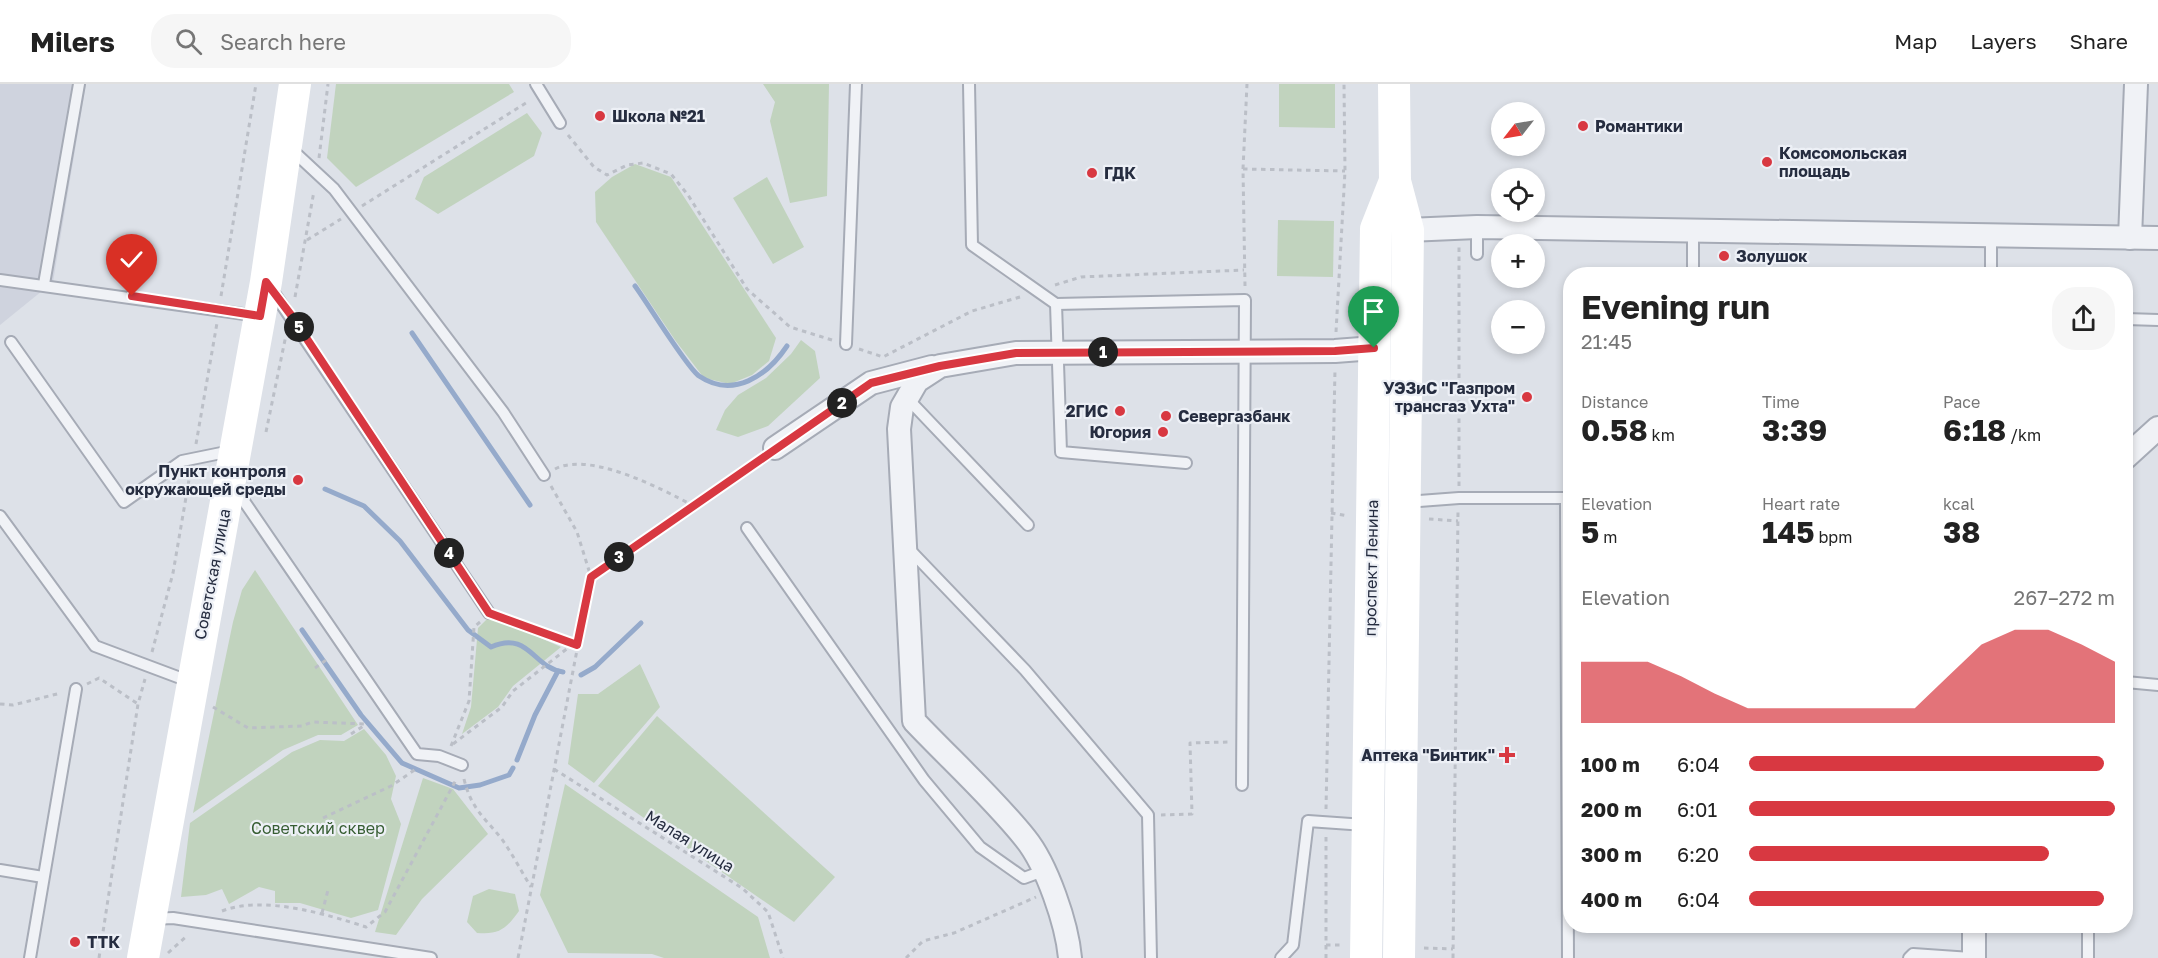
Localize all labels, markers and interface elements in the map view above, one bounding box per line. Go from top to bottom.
search box [151,14,571,68]
text: Milers [30,25,115,58]
icon: search [172,25,205,58]
text: Search here [220,28,346,55]
text: Map [1894,28,1937,54]
text: Layers [1970,28,2037,54]
text: Share [2070,28,2128,54]
north arrow [1491,102,1545,156]
map controls [1491,102,1545,354]
place label: Школа №21 [612,106,705,126]
marker: Школа №21 [593,109,607,123]
place label: Романтики [1595,116,1683,136]
marker: Романтики [1576,119,1590,133]
place label: Комсомольская площадь [1779,143,1907,181]
marker: Комсомольская площадь [1760,155,1774,169]
place label: ГДК [1104,163,1136,183]
marker: ГДК [1085,166,1099,180]
button: locate [1491,168,1545,222]
pin [106,234,157,296]
button: + [1491,234,1545,288]
icon: check [115,243,148,276]
place label: Золушок [1736,246,1808,266]
marker: Золушок [1717,249,1731,263]
pin [1348,286,1399,348]
text: Evening run [1581,287,1770,326]
button: share [2052,287,2115,350]
icon: arrive [1357,295,1390,328]
button: − [1491,300,1545,354]
pin: 5 [284,312,314,342]
text: 5 [294,317,304,337]
text: 21:45 [1581,329,1632,353]
pin: 1 [1088,337,1118,367]
text: 1 [1099,342,1107,362]
place label: УЭЗиС "Газпром трансгаз Ухта" [1383,378,1515,416]
pin: 2 [827,388,857,418]
marker: УЭЗиС "Газпром трансгаз Ухта" [1520,390,1534,404]
text: Distance [1581,392,1648,412]
text: Time [1762,392,1800,412]
text: Pace [1943,392,1980,412]
text: 2 [837,393,847,413]
place label: 2ГИС [1066,401,1108,421]
marker: 2ГИС [1113,404,1127,418]
place label: Севергазбанк [1178,406,1291,426]
marker: Севергазбанк [1159,409,1173,423]
text: 0.58 [1581,412,1648,448]
text: 3:39 [1762,412,1827,448]
text: 6:18 [1943,412,2006,448]
place label: Югория [1089,422,1151,442]
marker: Югория [1156,425,1170,439]
text: km [1648,425,1675,445]
text: /km [2006,425,2041,445]
place label: Пункт контроля окружающей среды [125,461,286,499]
marker: Пункт контроля окружающей среды [291,473,305,487]
text: Elevation [1581,494,1652,514]
text: Heart rate [1762,494,1840,514]
text: kcal [1943,494,1975,514]
street label: проспект Ленина [1360,499,1382,637]
street label: Советская улица [189,507,235,641]
text: 5 [1581,514,1599,550]
text: 145 [1762,514,1815,550]
text: 38 [1943,514,1981,550]
text: m [1599,527,1617,547]
text: bpm [1815,527,1852,547]
pin: 4 [434,538,464,568]
pin: 3 [604,542,634,572]
text: 4 [444,543,454,563]
text: 3 [614,547,624,567]
text: Elevation [1581,585,1670,609]
text: 267–272 m [2014,585,2115,609]
place label: Аптека "Бинтик" [1361,745,1495,765]
marker: Аптека "Бинтик" [1500,748,1514,762]
text: 100 m [1581,752,1640,776]
text: 6:04 [1677,752,1720,776]
text: 200 m [1581,797,1642,821]
text: 6:01 [1677,797,1717,821]
street label: Малая улица [642,806,738,876]
park label: Советский сквер [251,818,385,838]
text: 300 m [1581,842,1642,866]
text: 6:20 [1677,842,1719,866]
text: 400 m [1581,887,1642,911]
text: 6:04 [1677,887,1720,911]
place label: ТТК [87,932,120,952]
marker: ТТК [68,935,82,949]

